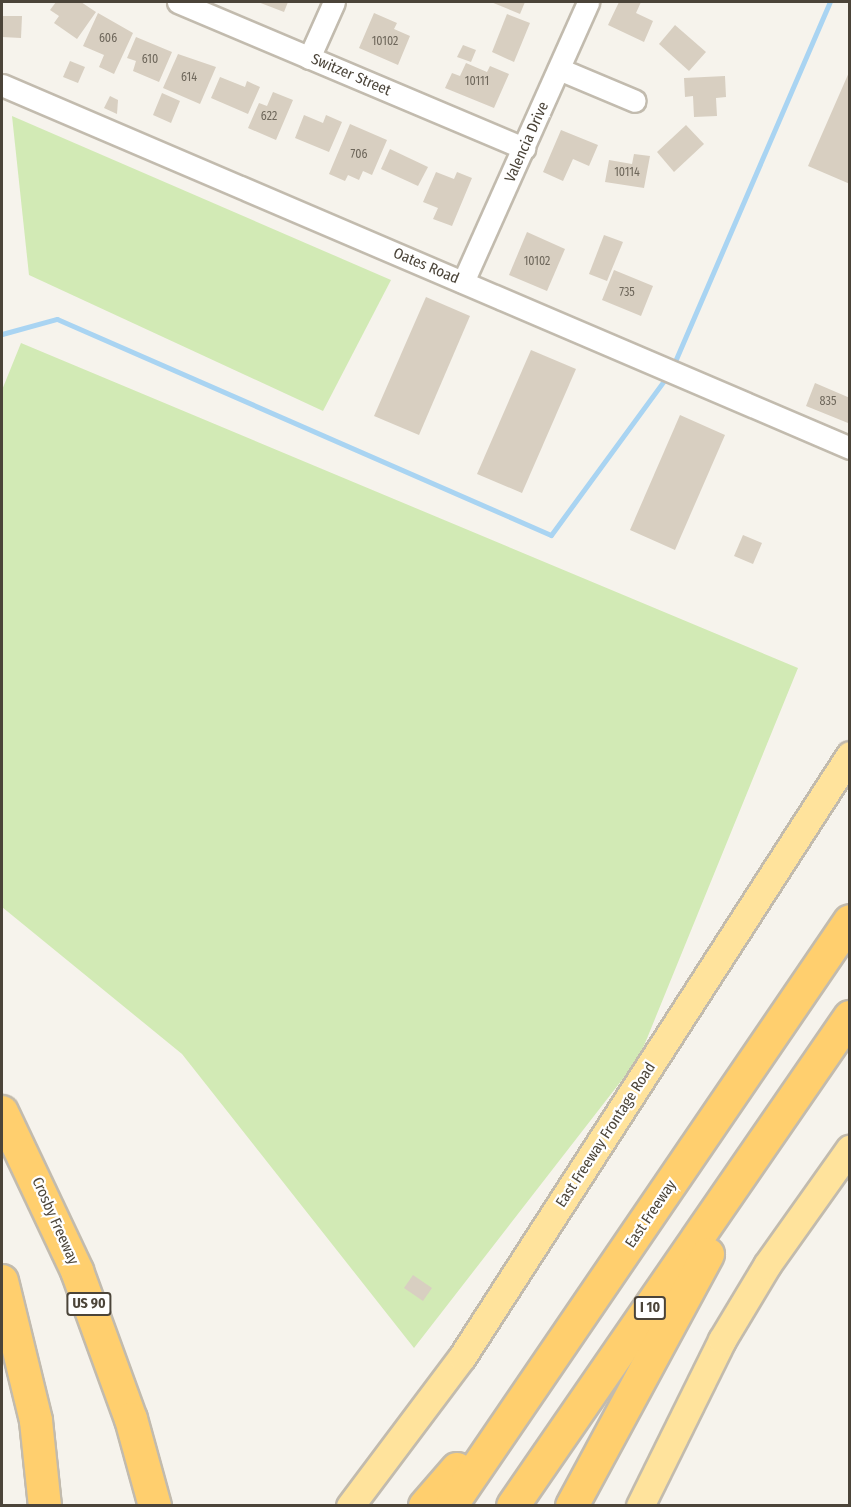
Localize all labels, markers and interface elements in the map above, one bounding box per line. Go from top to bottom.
house number: 606 [99,32,117,46]
house number: 10102 [372,35,398,49]
street label: Switzer Street [308,50,394,100]
house number: 610 [142,53,158,67]
house number: 614 [181,71,197,85]
house number: 10111 [465,75,489,89]
street label: Valencia Drive [501,99,553,185]
house number: 622 [261,110,277,124]
house number: 706 [351,148,367,162]
house number: 10114 [614,166,640,180]
street label: Oates Road [390,244,462,288]
house number: 10102 [524,255,550,269]
house number: 735 [619,286,635,300]
house number: 835 [820,395,836,409]
street label: East Freeway Frontage Road [552,1059,660,1211]
street label: Crosby Freeway [28,1175,82,1267]
street label: East Freeway [622,1177,680,1251]
road number: US 90 [65,1293,113,1315]
road number: I 10 [634,1297,666,1319]

